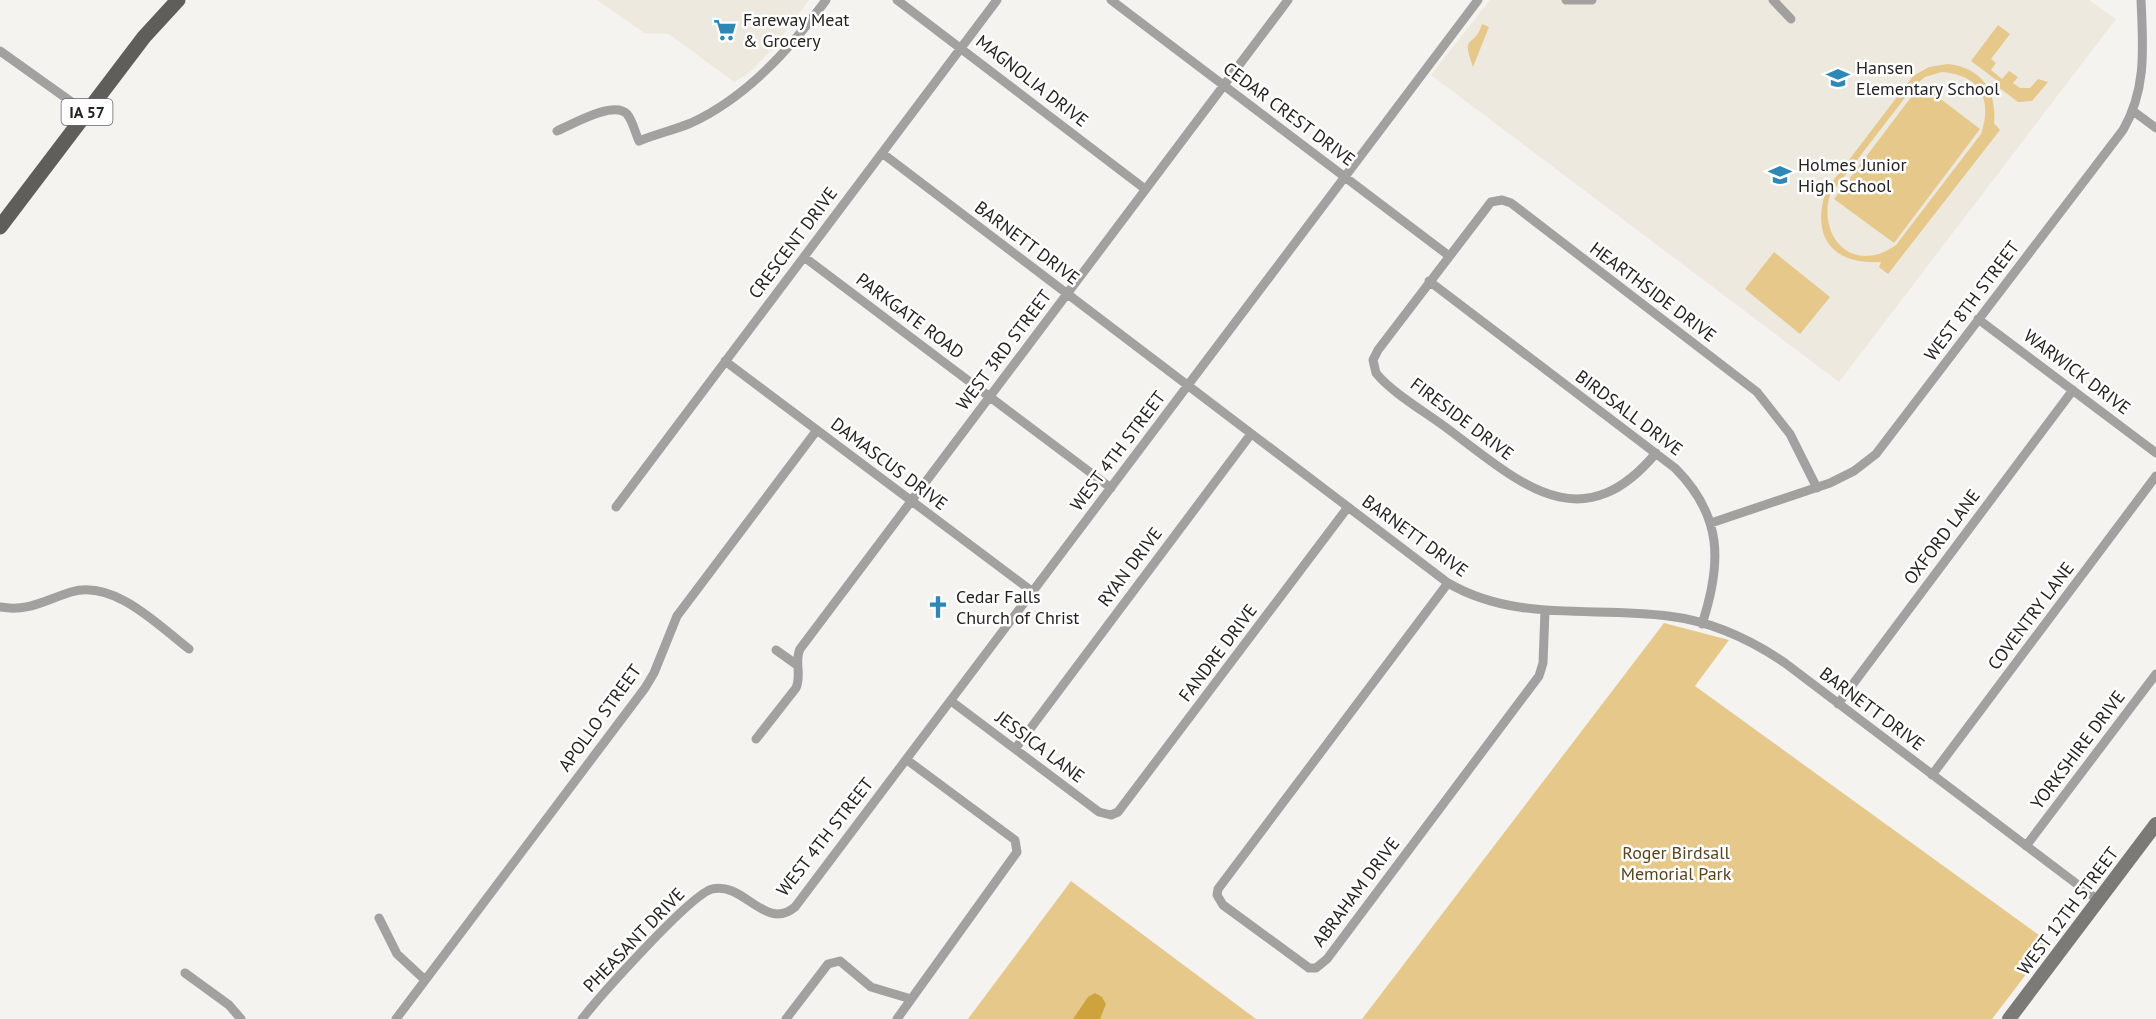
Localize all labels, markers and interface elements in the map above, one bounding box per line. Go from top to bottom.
place label: Fareway Meat & Grocery [743,8,849,52]
supermarket icon: Fareway Meat & Grocery [712,17,738,43]
street label: MAGNOLIA DRIVE [971,30,1093,132]
place label: Hansen Elementary School [1856,56,2000,100]
street label: CEDAR CREST DRIVE [1219,57,1360,171]
school or university icon: Hansen Elementary School [1825,65,1851,91]
road number: IA 57 [62,99,112,125]
place label: Holmes Junior High School [1798,153,1907,197]
school or university icon: Holmes Junior High School [1767,162,1793,188]
street label: CRESCENT DRIVE [743,182,842,303]
street label: BARNETT DRIVE [970,196,1084,290]
street label: HEARTHSIDE DRIVE [1585,236,1721,347]
street label: WEST 8TH STREET [1919,236,2024,365]
street label: PARKGATE ROAD [852,268,969,364]
street label: WEST 3RD STREET [951,285,1056,414]
street label: WARWICK DRIVE [2019,324,2135,419]
street label: BIRDSALL DRIVE [1571,365,1688,460]
street label: FIRESIDE DRIVE [1406,372,1519,465]
street label: WEST 4TH STREET [1065,386,1170,515]
street label: DAMASCUS DRIVE [826,412,952,515]
street label: OXFORD LANE [1898,485,1985,589]
street label: BARNETT DRIVE [1358,489,1473,582]
street label: RYAN DRIVE [1092,522,1167,611]
street label: COVENTRY LANE [1982,557,2079,674]
place label: Cedar Falls Church of Christ [956,585,1079,629]
church icon: Cedar Falls Church of Christ [925,594,951,620]
street label: FANDRE DRIVE [1173,599,1262,706]
street label: APOLLO STREET [553,660,646,776]
street label: BARNETT DRIVE [1815,662,1929,756]
street label: YORKSHIRE DRIVE [2025,686,2130,814]
street label: JESSICA LANE [991,705,1089,787]
street label: WEST 4TH STREET [771,773,878,901]
street label: ABRAHAM DRIVE [1307,832,1404,951]
park label: Roger Birdsall Memorial Park [1621,841,1732,885]
street label: WEST 12TH STREET [2012,842,2123,979]
street label: PHEASANT DRIVE [578,883,689,997]

